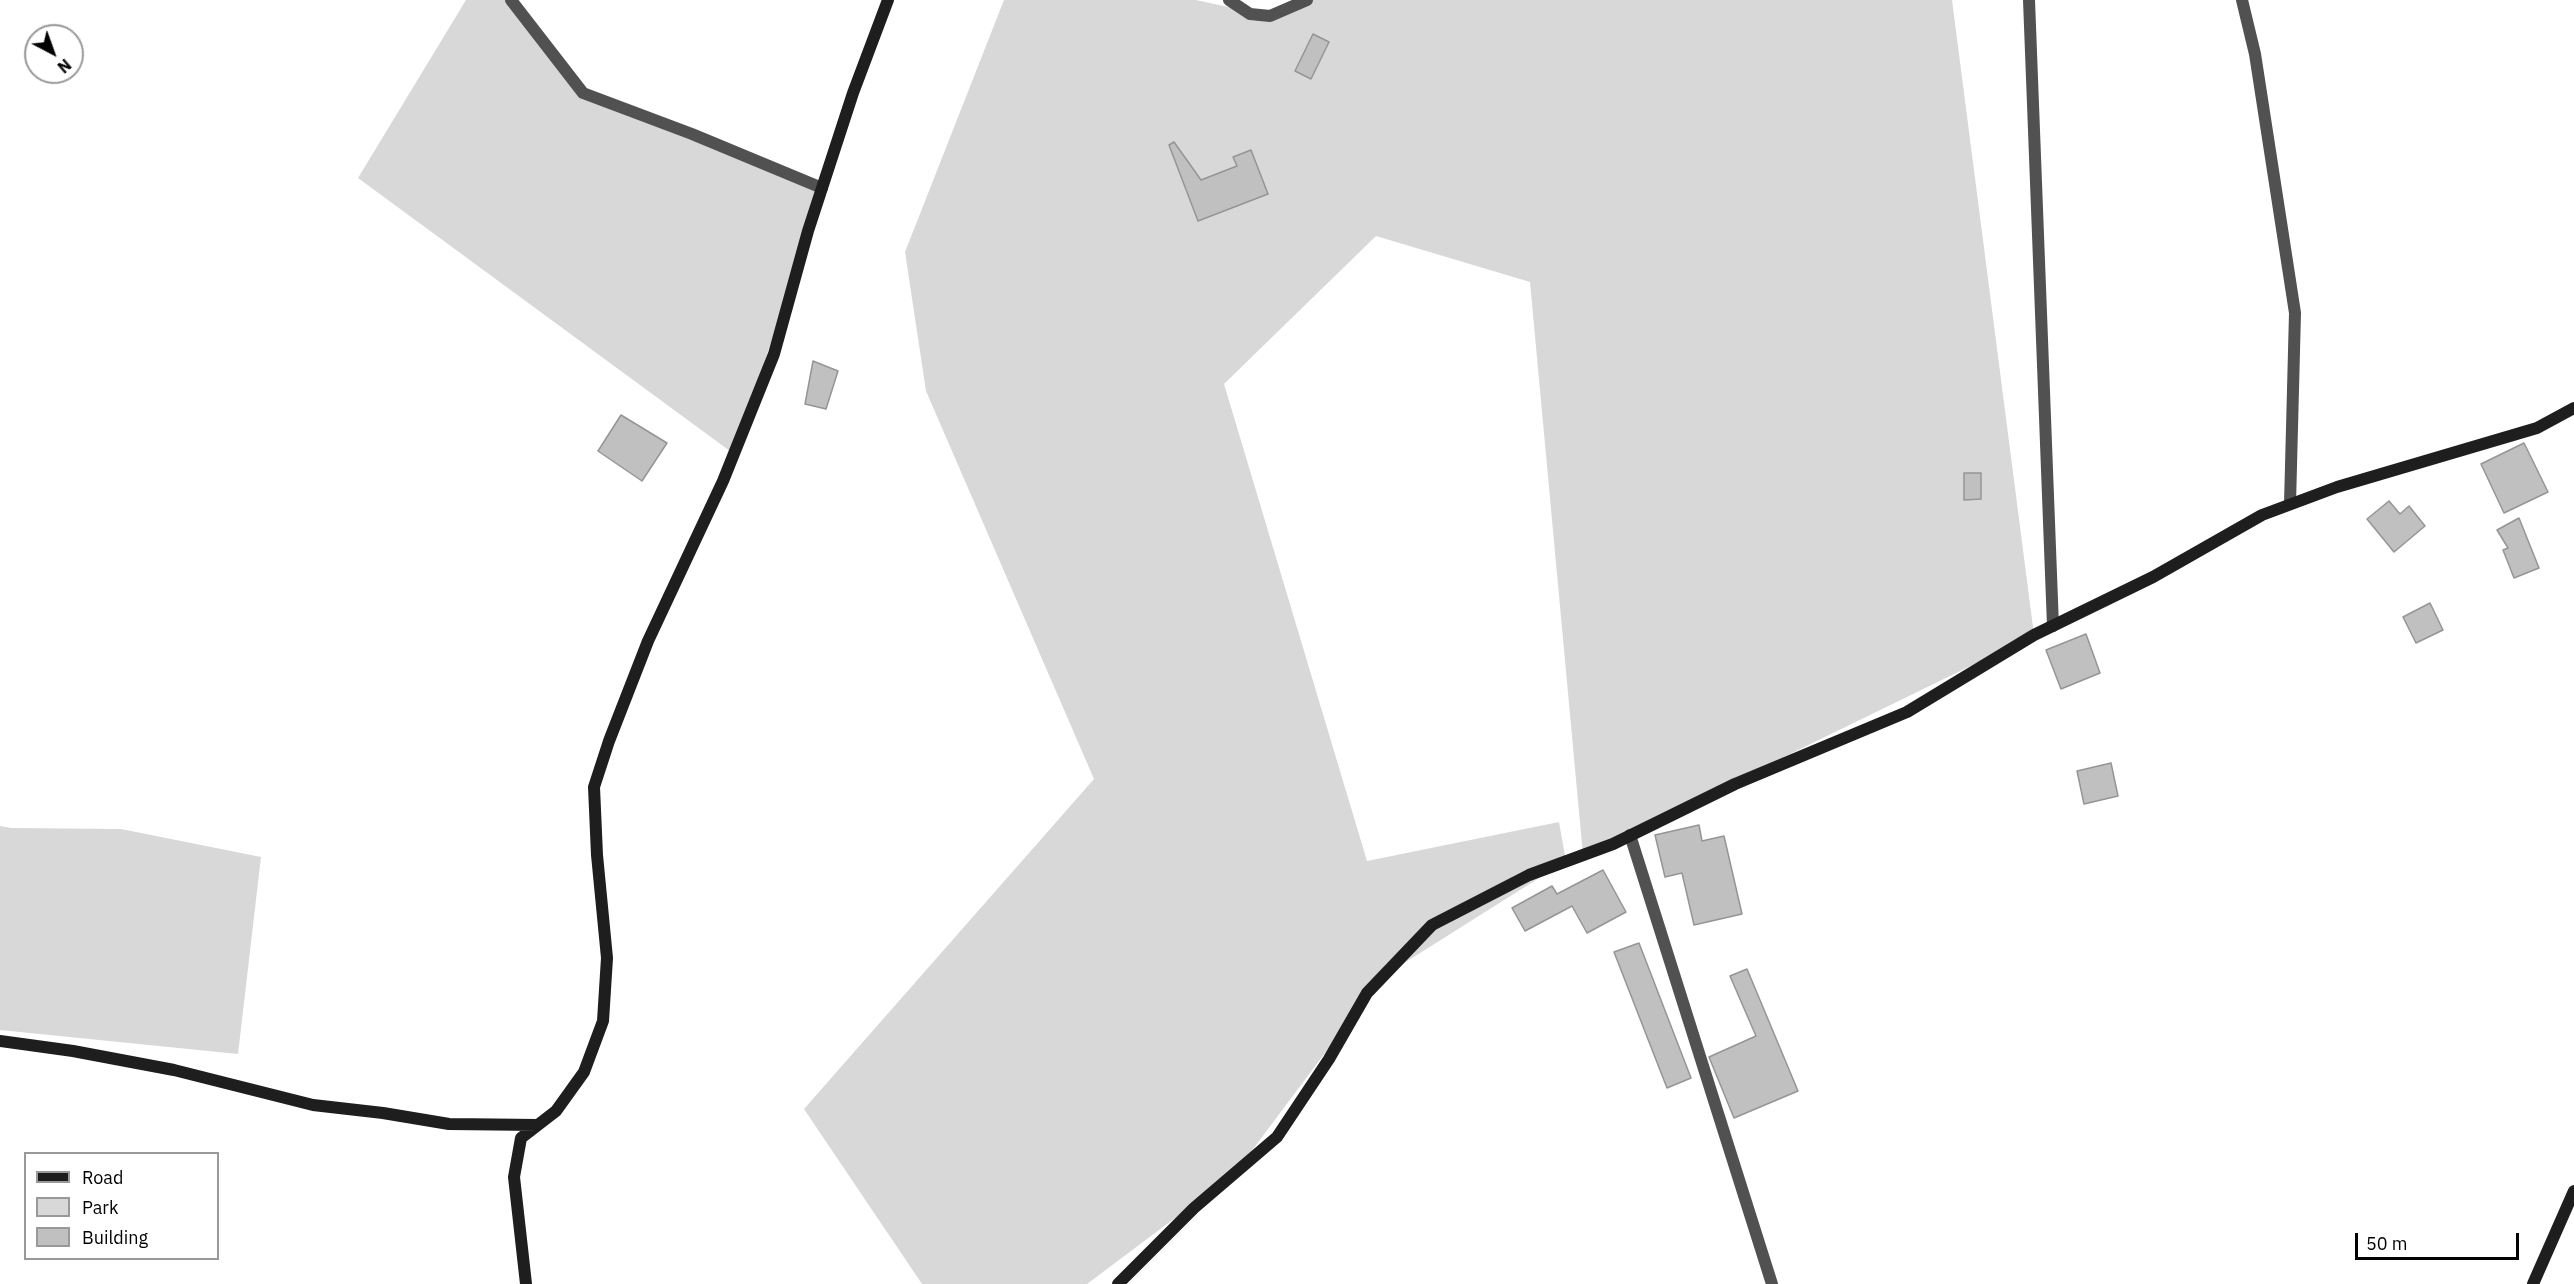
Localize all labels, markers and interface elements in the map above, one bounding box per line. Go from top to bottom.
north arrow [24,24,84,84]
text: N [54,55,75,77]
legend [24,1152,219,1260]
text: Road [82,1166,123,1189]
text: Park [82,1196,118,1219]
scale bar [2358,1221,2522,1259]
text: Building [82,1226,148,1249]
text: 50 m [2366,1232,2408,1255]

